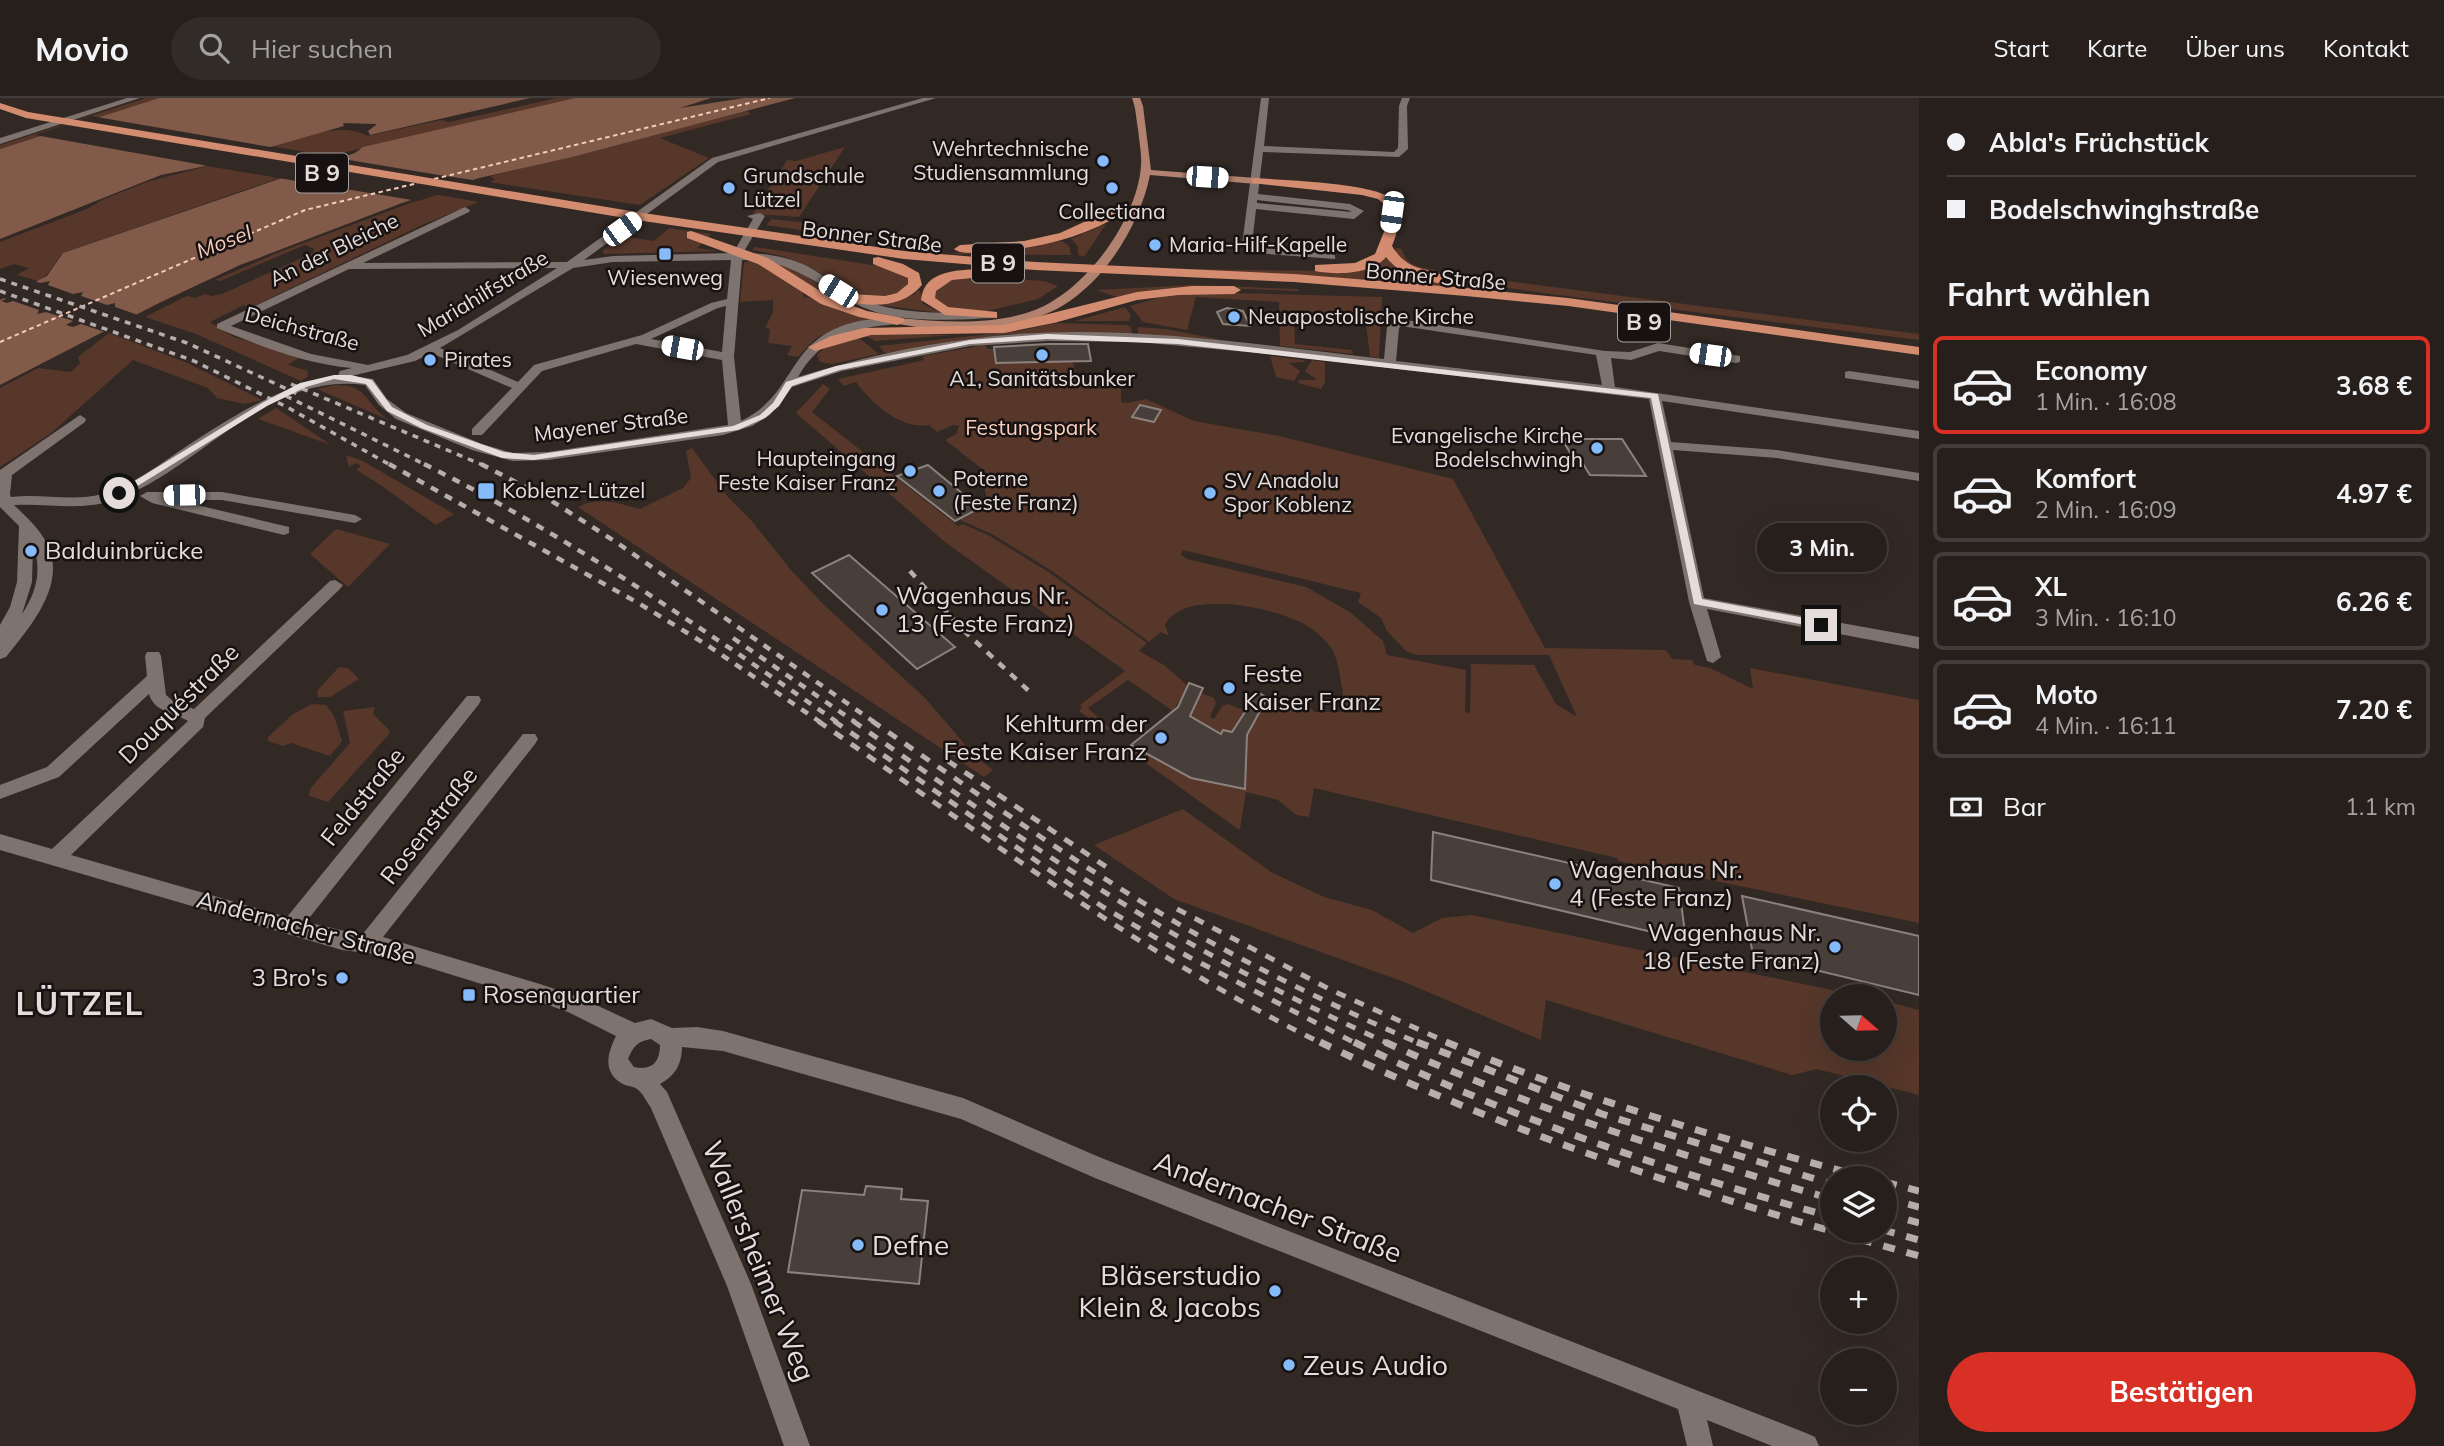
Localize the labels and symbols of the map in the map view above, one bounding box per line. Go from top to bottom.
place label: Wehrtechnische Studiensammlung [913,135,1089,185]
road number: B 9 [296,153,348,192]
marker: Wehrtechnische Studiensammlung [1095,153,1111,169]
place label: Grundschule Lützel [743,162,865,212]
car [1186,165,1229,189]
marker: Grundschule Lützel [721,180,737,196]
marker: Collectiana [1104,180,1120,196]
car [1379,190,1406,234]
place label: Collectiana [1058,198,1166,224]
street label: An der Bleiche [265,207,402,292]
car [599,208,646,250]
street label: Bonner Straße [801,215,944,257]
water label: Mosel [192,219,255,263]
place label: Maria-Hilf-Kapelle [1169,231,1347,257]
marker: Maria-Hilf-Kapelle [1147,237,1163,253]
street label: Mariahilfstraße [413,244,552,342]
road number: B 9 [972,244,1024,282]
marker: Wiesenweg [657,246,673,262]
street label: Bonner Straße [1365,257,1507,295]
place label: Wiesenweg [607,264,723,290]
car [815,271,862,311]
street label: Deichstraße [242,300,362,356]
road number: B 9 [1618,302,1670,342]
place label: Neuapostolische Kirche [1248,303,1474,329]
marker: Neuapostolische Kirche [1226,309,1242,325]
car [660,334,705,362]
car [1688,342,1733,368]
place label: Pirates [444,346,512,372]
marker: A1, Sanitätsbunker [1034,347,1050,363]
marker: Pirates [422,352,438,368]
place label: A1, Sanitätsbunker [949,365,1135,391]
street label: Mayener Straße [532,402,689,446]
park label: Festungspark [965,414,1097,440]
place label: Evangelische Kirche Bodelschwingh [1391,422,1583,472]
marker: Evangelische Kirche Bodelschwingh [1589,440,1605,456]
place label: Haupteingang Feste Kaiser Franz [718,445,896,495]
marker: Haupteingang Feste Kaiser Franz [902,463,918,479]
place label: Poterne (Feste Franz) [953,465,1079,515]
place label: SV Anadolu Spor Koblenz [1224,467,1352,517]
route start [103,477,135,509]
place label: Koblenz-Lützel [502,477,645,503]
marker: Koblenz-Lützel [476,481,496,501]
marker: Poterne (Feste Franz) [931,483,947,499]
car [163,484,206,506]
marker: SV Anadolu Spor Koblenz [1202,485,1218,501]
callout: 3 Min. [1756,524,1886,573]
place label: Balduinbrücke [45,535,203,565]
marker: Balduinbrücke [23,543,39,559]
place label: Wagenhaus Nr. 13 (Feste Franz) [896,580,1075,638]
marker: Wagenhaus Nr. 13 (Feste Franz) [874,602,890,618]
route end [1805,609,1837,641]
street label: Douquéstraße [112,637,245,770]
place label: Feste Kaiser Franz [1243,658,1381,716]
marker: Feste Kaiser Franz [1221,680,1237,696]
place label: Kehlturm der Feste Kaiser Franz [944,708,1147,766]
marker: Kehlturm der Feste Kaiser Franz [1153,730,1169,746]
street label: Feldstraße [314,741,411,852]
street label: Rosenstraße [373,761,483,890]
place label: Wagenhaus Nr. 4 (Feste Franz) [1569,854,1742,912]
marker: Wagenhaus Nr. 4 (Feste Franz) [1547,876,1563,892]
street label: Andernacher Straße [194,883,419,971]
place label: Wagenhaus Nr. 18 (Feste Franz) [1642,917,1821,975]
marker: Wagenhaus Nr. 18 (Feste Franz) [1827,939,1843,955]
place label: 3 Bro's [252,962,328,992]
marker: 3 Bro's [334,970,350,986]
place label: Rosenquartier [483,979,640,1009]
district label: LÜTZEL [16,983,144,1023]
north arrow [1820,984,1897,1060]
marker: Rosenquartier [461,987,477,1003]
street label: Wallersheimer Weg [695,1136,824,1386]
street label: Andernacher Straße [1149,1143,1407,1270]
place label: Defne [872,1227,949,1262]
marker: Defne [850,1237,866,1253]
place label: Bläserstudio Klein & Jacobs [1079,1257,1261,1324]
marker: Bläserstudio Klein & Jacobs [1267,1283,1283,1299]
place label: Zeus Audio [1303,1347,1448,1382]
marker: Zeus Audio [1281,1357,1297,1373]

